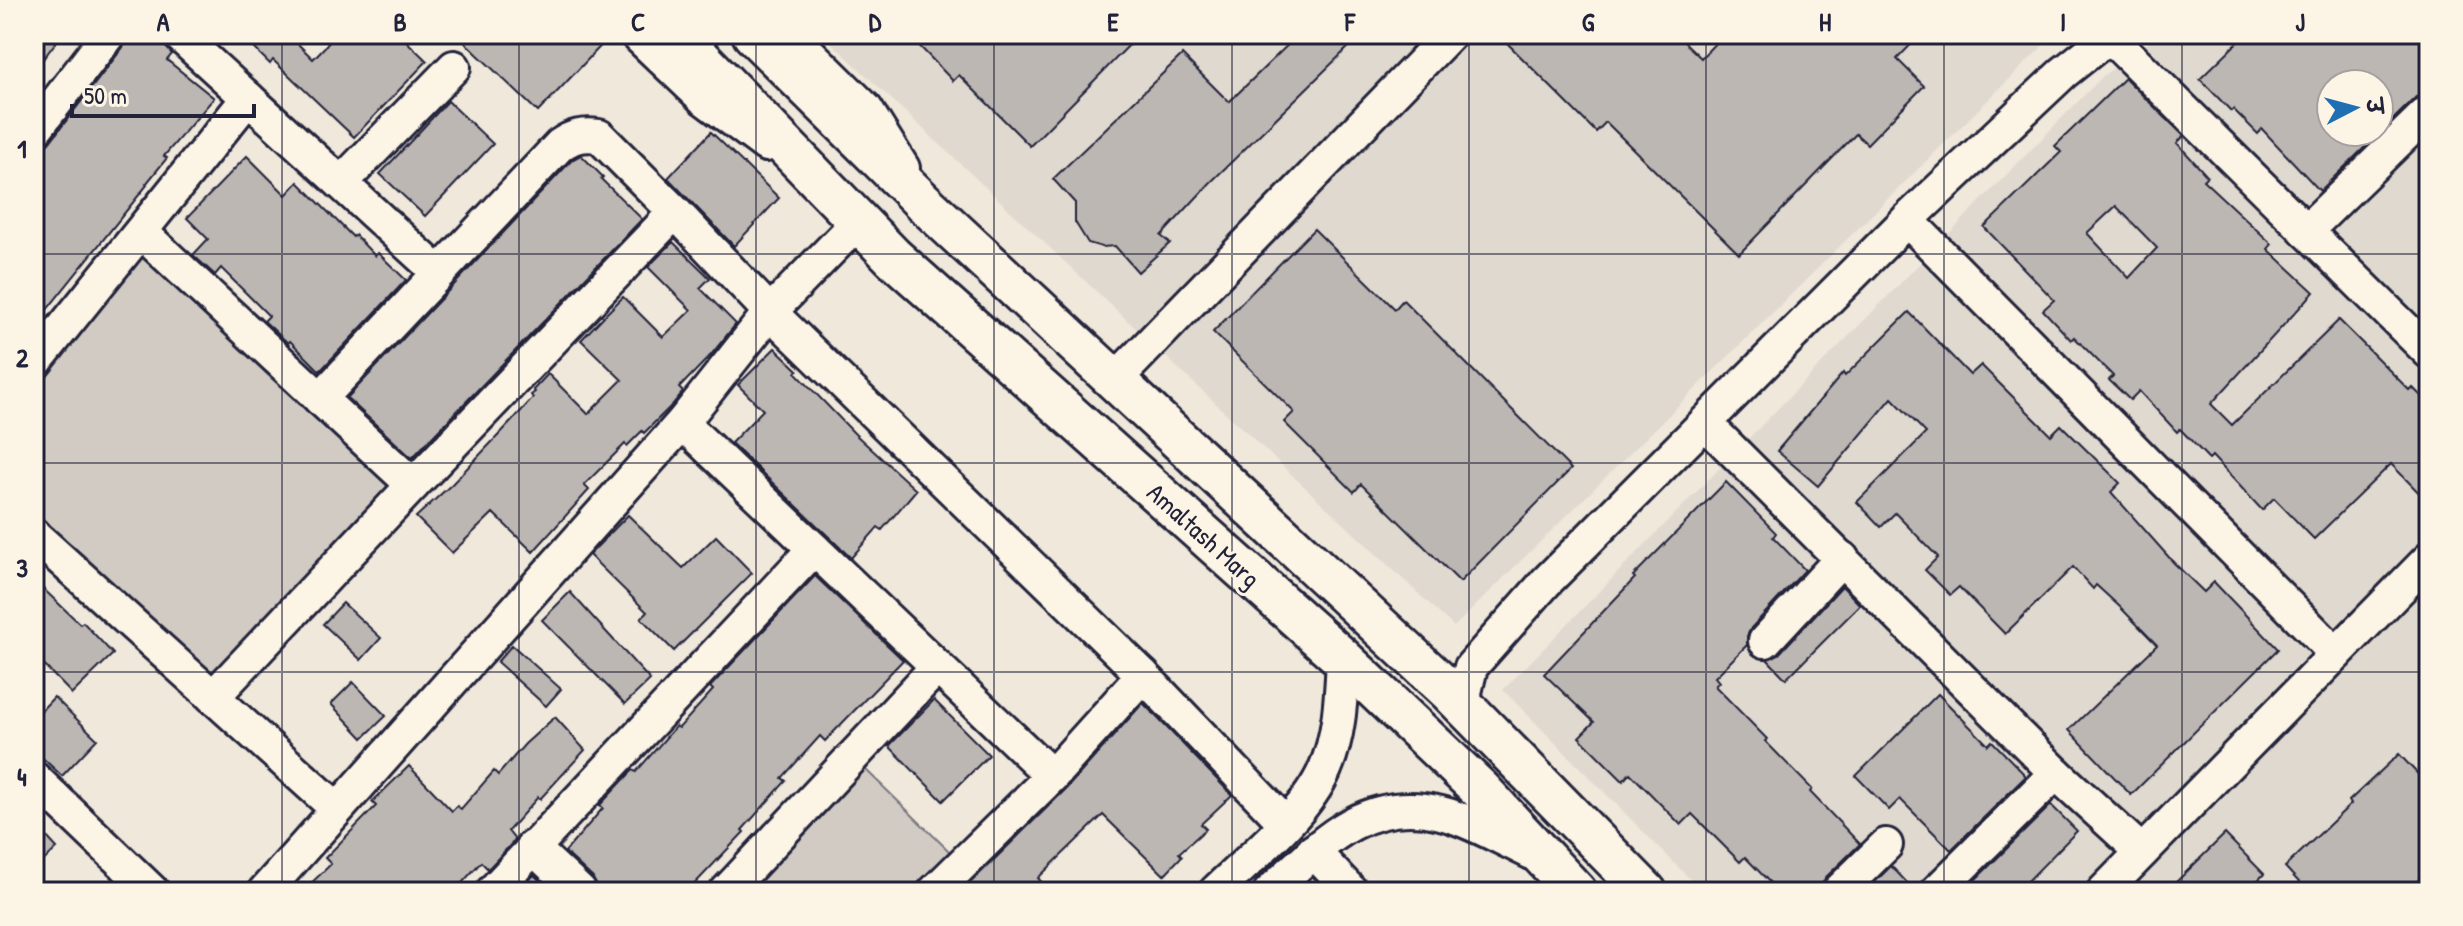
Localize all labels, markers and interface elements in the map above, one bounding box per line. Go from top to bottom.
text: A [157,4,170,39]
text: B [393,4,407,39]
text: C [631,4,645,39]
text: D [869,4,882,39]
text: E [1107,4,1119,39]
text: F [1344,4,1356,39]
text: G [1582,4,1595,39]
text: H [1819,4,1831,39]
text: I [2060,4,2066,39]
text: J [2295,4,2305,39]
scale bar [72,68,254,118]
north arrow [2315,68,2395,148]
text: 50 m [84,79,127,111]
text: उ [2359,95,2391,117]
text: 1 [17,131,27,166]
text: 2 [16,340,29,375]
street label: Amaltash Marg [1140,475,1268,595]
text: 3 [16,550,28,585]
text: 4 [17,759,27,794]

